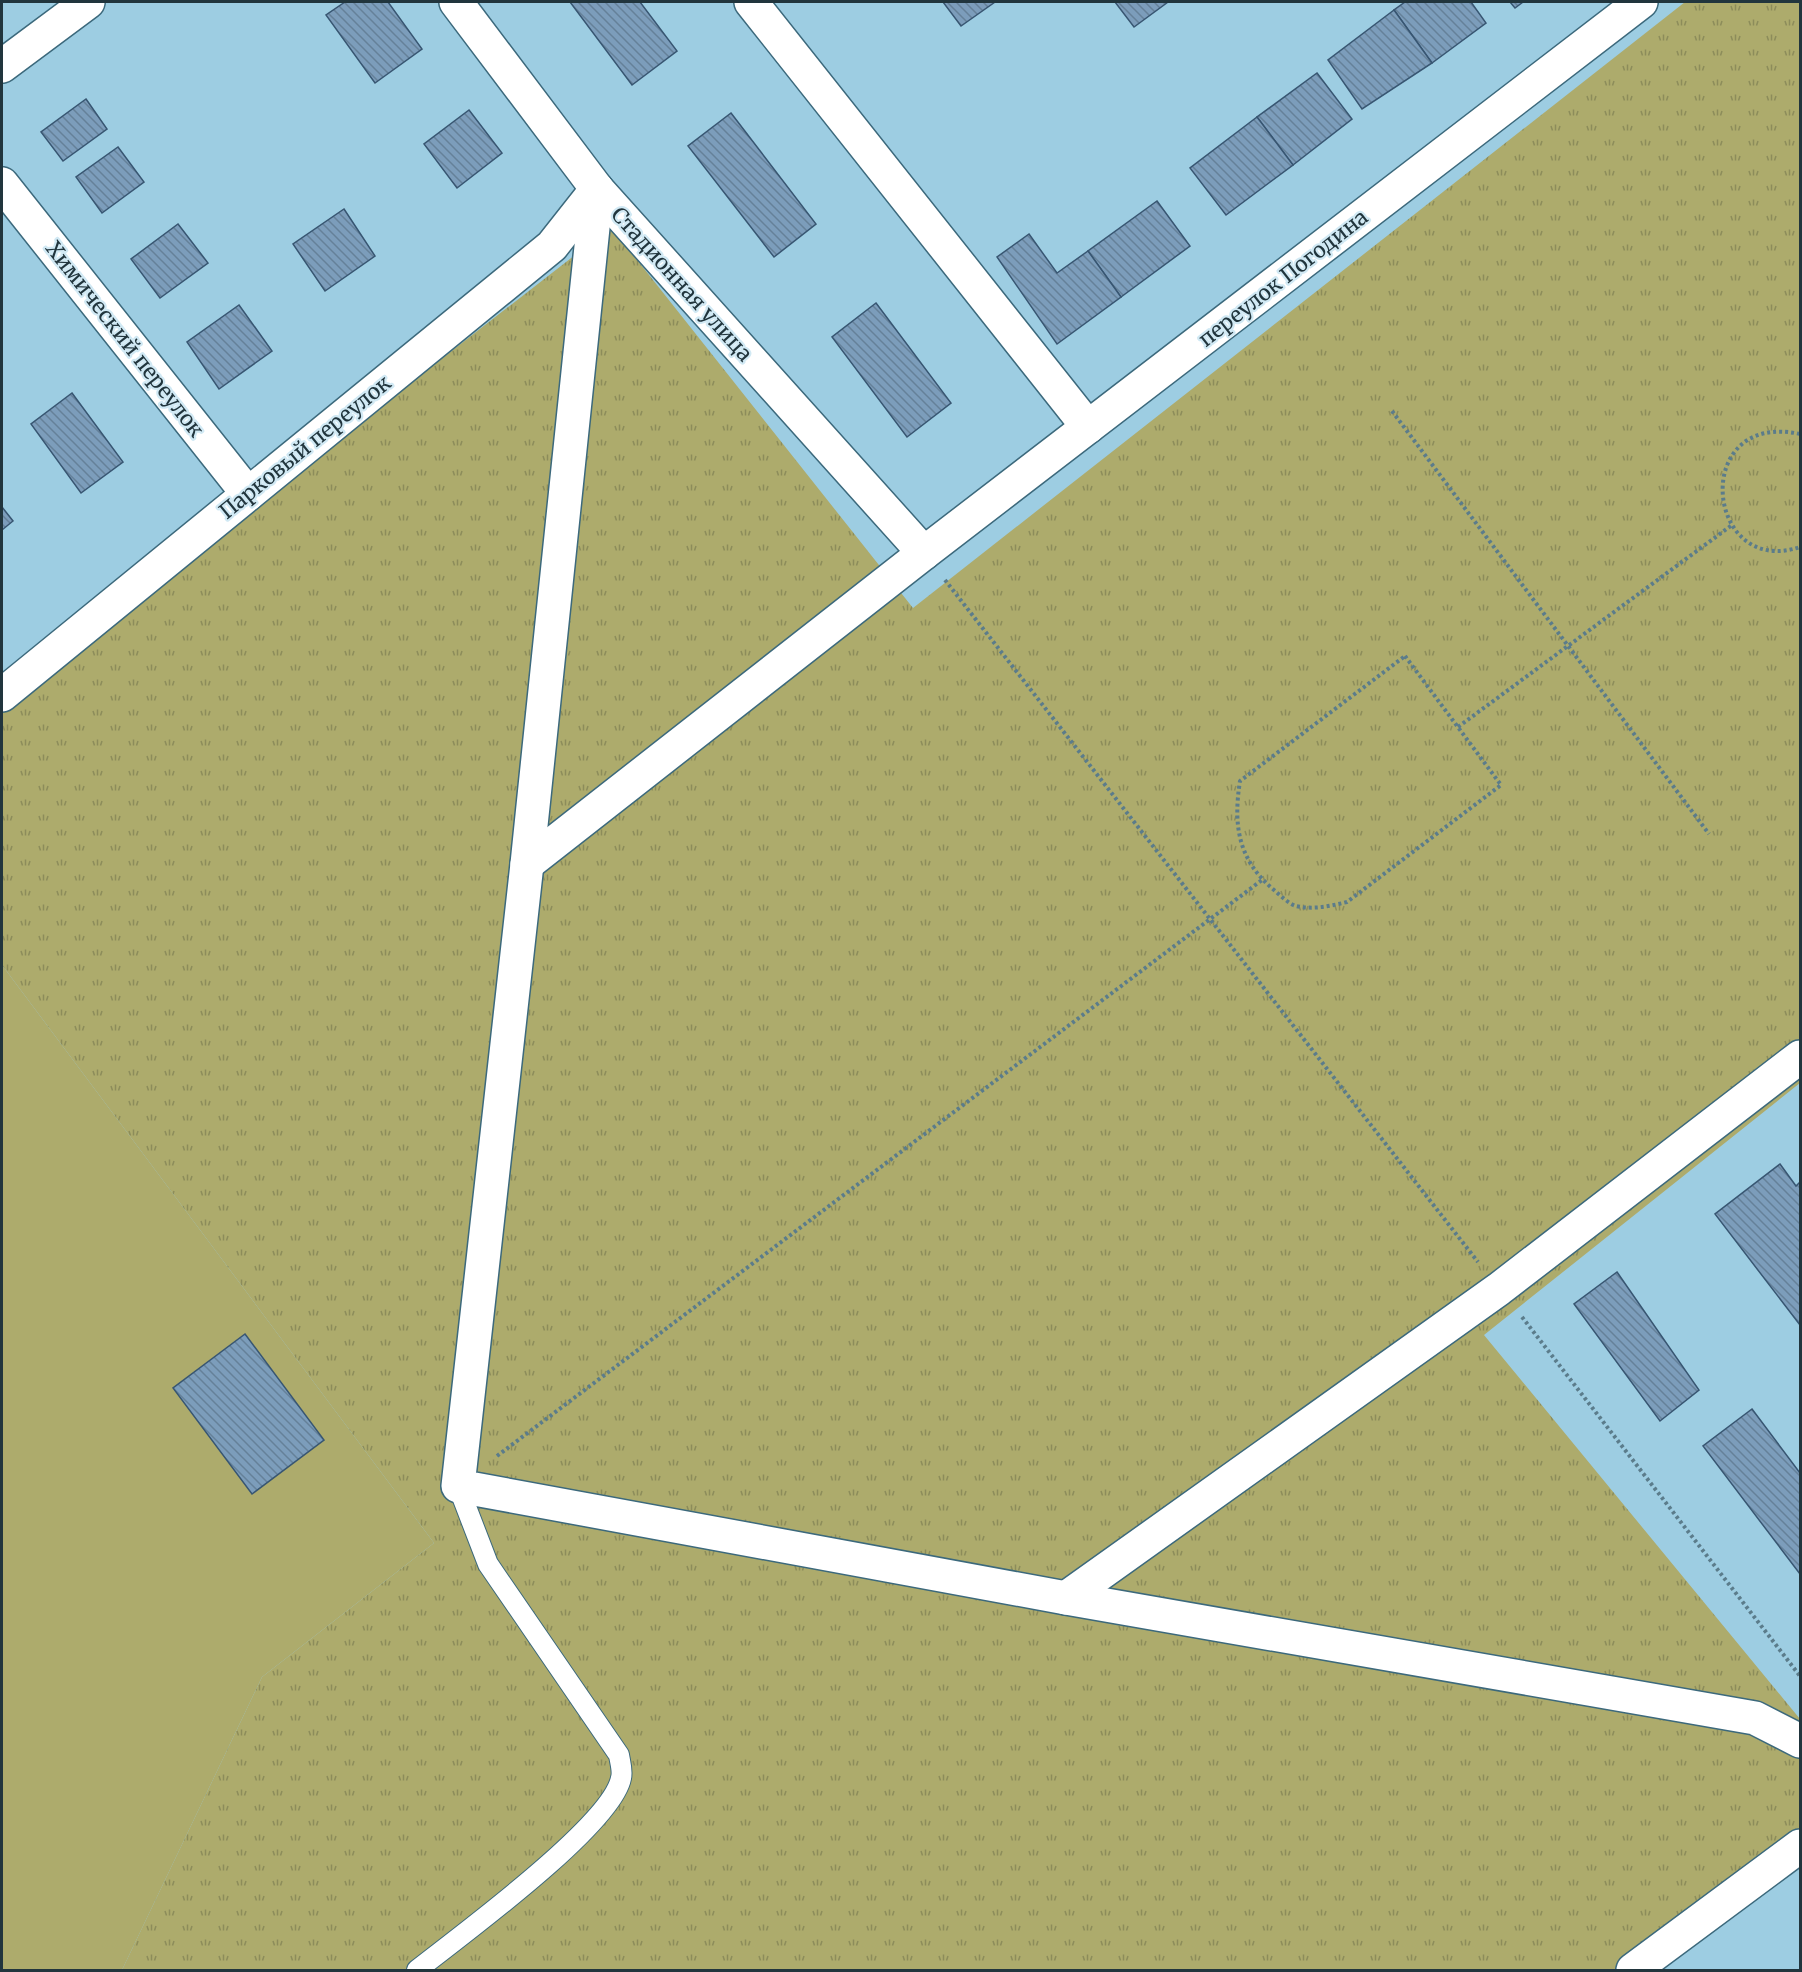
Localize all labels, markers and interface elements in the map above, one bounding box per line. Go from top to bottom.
street label: Стадионная улица [606,201,758,367]
street label: переулок Погодина [1193,203,1373,353]
street label: Химический переулок [40,235,210,443]
street label: Парковый переулок [214,369,396,525]

